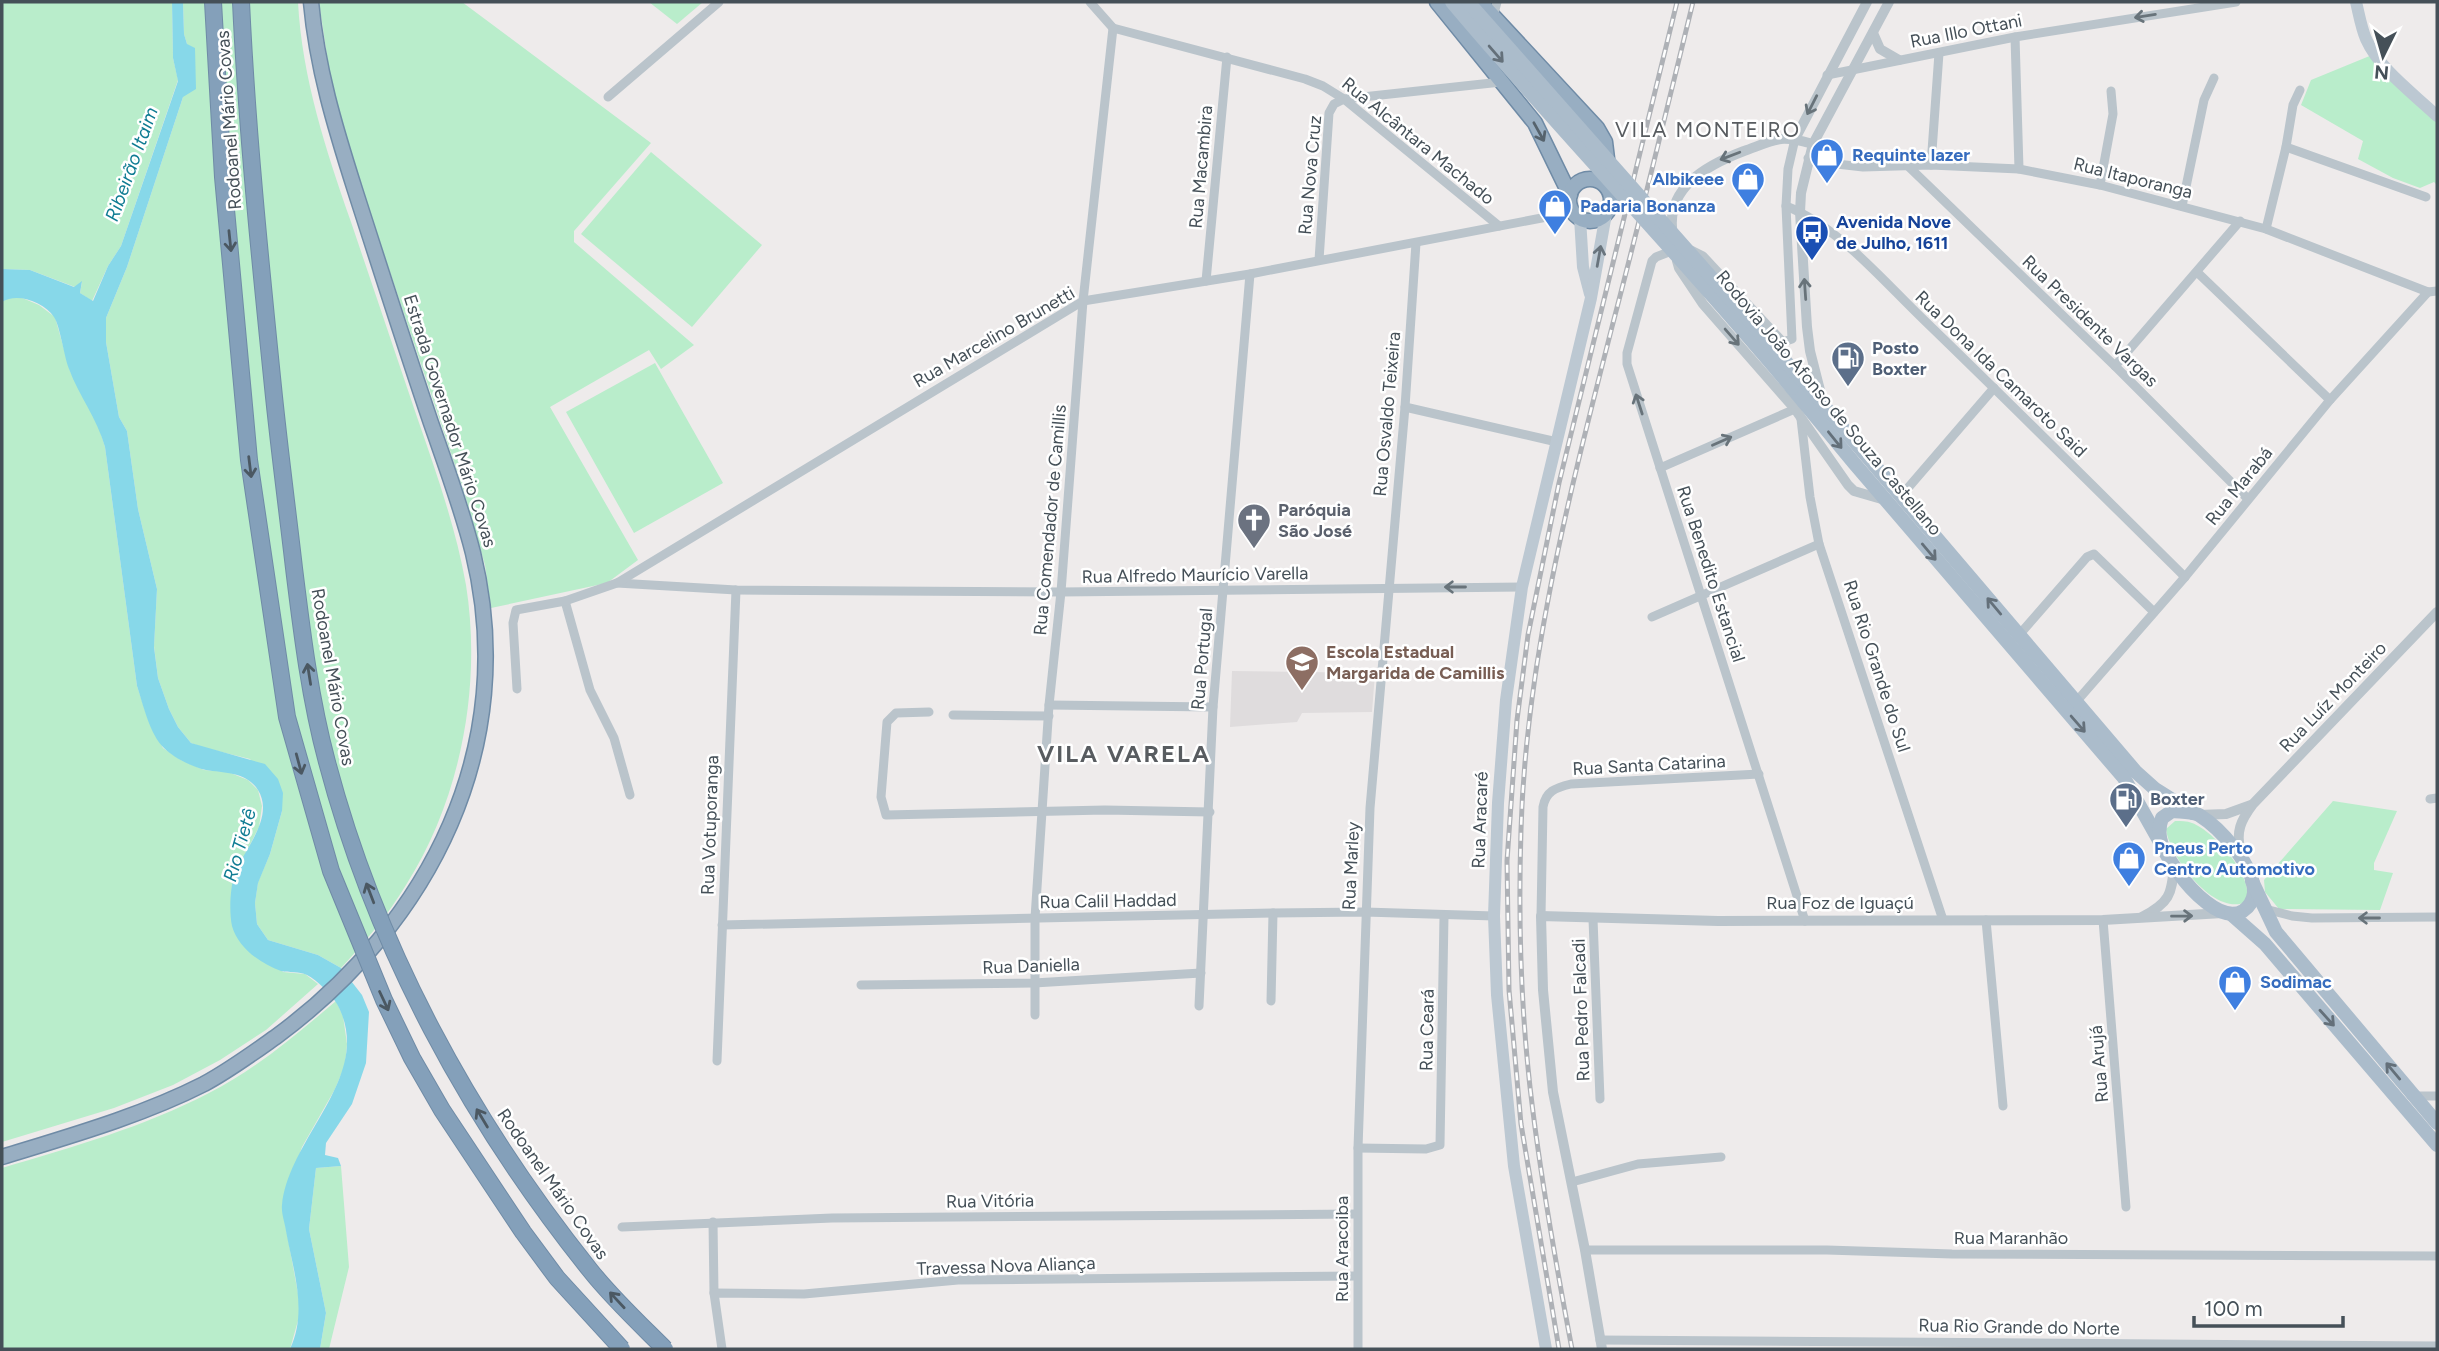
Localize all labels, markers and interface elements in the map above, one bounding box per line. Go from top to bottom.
street label: Rua Illo Ottani [1908,9,2024,53]
one-way arrow [2134,10,2157,23]
north arrow [2348,21,2418,91]
street label: Rodoanel Mário Covas [212,30,246,210]
one-way arrow [1488,45,1504,63]
text: N [2373,60,2390,85]
street label: Rua Alcântara Machado [1337,73,1499,209]
one-way arrow [1804,94,1818,115]
water label: Ribeirão Itaim [100,104,163,224]
street label: Rua Macambira [1185,104,1217,230]
street label: Rua Nova Cruz [1294,114,1326,236]
district label: VILA MONTEIRO [1615,117,1801,142]
one-way arrow [1532,122,1546,142]
shop icon: Requinte lazer [1808,136,1846,185]
place label: Requinte lazer [1852,144,1970,166]
one-way arrow [1719,151,1741,164]
street label: Rua Itaporanga [2071,153,2195,203]
shop icon: Albikeee [1729,160,1767,209]
place label: Albikeee [1652,168,1724,190]
shop icon: Padaria Bonanza [1536,187,1574,236]
place label: Padaria Bonanza [1580,195,1716,217]
place label: Avenida Nove de Julho, 1611 [1836,211,1951,254]
bus stop icon: Avenida Nove de Julho, 1611 [1793,213,1831,262]
one-way arrow [223,229,236,252]
one-way arrow [1593,245,1606,268]
street label: Rua Presidente Vargas [2017,250,2163,392]
street label: Rodovia João Afonso de Souza Castellano [1711,266,1947,540]
one-way arrow [1798,278,1811,301]
street label: Rua Marcelino Brunetti [909,282,1079,392]
street label: Rua Dona Ida Camaroto Said [1911,286,2091,462]
street label: Estrada Governador Mário Covas [399,292,501,550]
one-way arrow [1724,328,1740,346]
street label: Rua Osvaldo Teixeira [1369,331,1405,497]
place label: Posto Boxter [1872,337,1927,380]
fuel station icon: Posto Boxter [1829,339,1867,388]
one-way arrow [1631,393,1644,415]
street label: Rua Comendador de Camillis [1029,404,1071,636]
one-way arrow [1827,431,1843,449]
one-way arrow [1711,434,1733,447]
street label: Rua Marabá [2201,442,2277,530]
one-way arrow [243,456,256,478]
street label: Rua Benedito Estancial [1672,483,1750,665]
place label: Paróquia São José [1278,499,1352,542]
church icon: Paróquia São José [1235,501,1273,550]
one-way arrow [1921,542,1937,560]
street label: Rua Alfredo Maurício Varella [1082,562,1308,588]
street label: Rua Rio Grande do Sul [1839,577,1915,755]
one-way arrow [1444,580,1467,594]
street label: Rodoanel Mário Covas [307,587,359,767]
one-way arrow [1987,597,2003,615]
street label: Rua Portugal [1187,607,1217,711]
street label: Rua Luíz Monteiro [2275,637,2391,757]
place label: Escola Estadual Margarida de Camillis [1326,641,1505,684]
school or university icon: Escola Estadual Margarida de Camillis [1283,643,1321,692]
one-way arrow [302,663,315,686]
one-way arrow [2070,715,2086,733]
district label: VILA VARELA [1037,739,1211,768]
street label: Rua Santa Catarina [1572,750,1726,780]
one-way arrow [293,752,306,775]
street label: Rua Votuporanga [697,755,723,895]
street label: Rua Aracaré [1467,771,1493,869]
fuel station icon: Boxter [2107,780,2145,829]
place label: Boxter [2150,788,2205,810]
water label: Rio Tietê [218,805,261,884]
street label: Rua Marley [1338,821,1364,911]
place label: Pneus Perto Centro Automotivo [2154,837,2315,880]
shop icon: Pneus Perto Centro Automotivo [2110,839,2148,888]
one-way arrow [363,882,375,904]
street label: Rua Calil Haddad [1039,889,1177,913]
street label: Rua Foz de Iguaçú [1766,892,1914,914]
one-way arrow [2170,910,2193,923]
one-way arrow [2358,911,2381,925]
street label: Rua Pedro Falcadi [1568,938,1594,1082]
street label: Rua Daniella [982,953,1080,979]
shop icon: Sodimac [2216,963,2254,1012]
place label: Sodimac [2260,971,2332,993]
street label: Rua Ceará [1415,989,1439,1071]
one-way arrow [378,990,392,1011]
one-way arrow [2319,1009,2335,1027]
street label: Rua Arujá [2085,1025,2113,1103]
one-way arrow [2385,1063,2401,1081]
street label: Rodoanel Mário Covas [492,1104,614,1264]
one-way arrow [475,1108,489,1128]
street label: Rua Vitória [946,1189,1034,1213]
street label: Rua Aracoiba [1331,1196,1353,1302]
street label: Rua Maranhão [1954,1227,2068,1249]
street label: Travessa Nova Aliança [916,1252,1096,1280]
scale bar [2194,1284,2343,1328]
one-way arrow [609,1292,626,1309]
text: 100 m [2204,1296,2263,1321]
street label: Rua Rio Grande do Norte [1918,1314,2120,1340]

